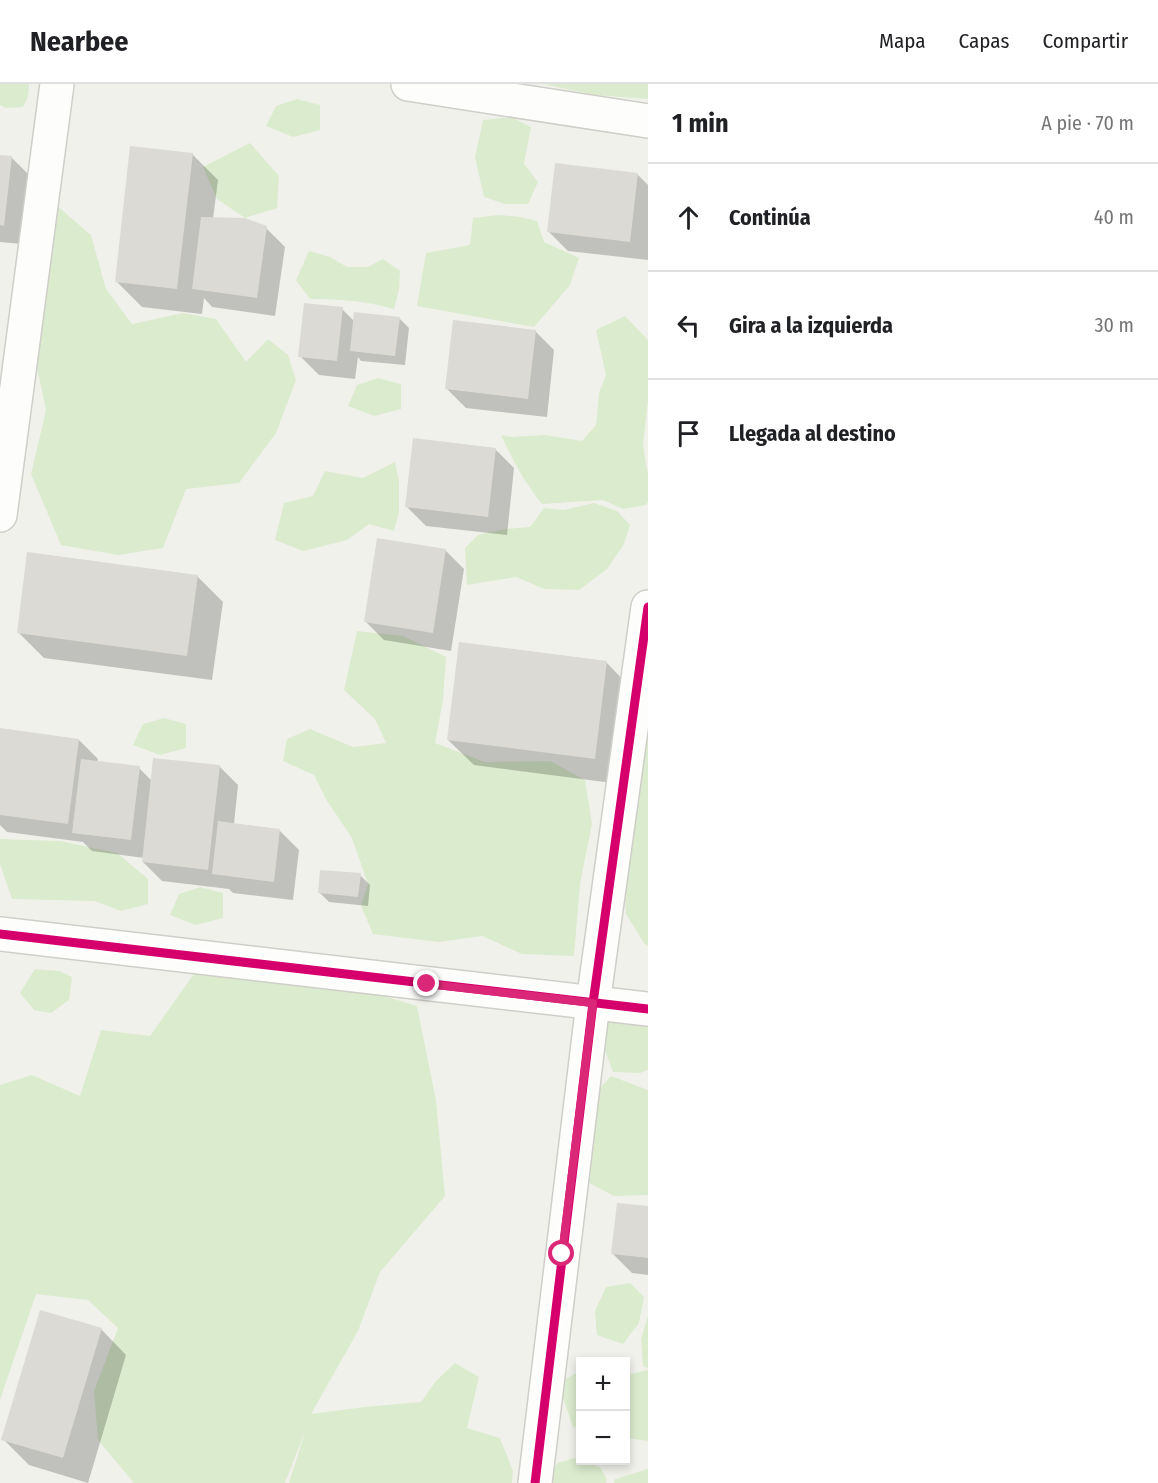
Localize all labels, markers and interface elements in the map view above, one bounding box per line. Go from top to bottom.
text: Nearbee [30,25,129,58]
text: Mapa [879,28,926,54]
text: Capas [959,28,1009,54]
text: Compartir [1042,28,1128,54]
text: 1 min [672,108,729,139]
text: A pie · 70 m [1041,111,1134,135]
icon: ahead [672,201,705,234]
text: Continúa [729,204,811,231]
text: 40 m [1094,205,1134,229]
icon: left [672,309,705,342]
text: Gira a la izquierda [729,312,893,339]
text: 30 m [1094,313,1134,337]
icon: arrive [672,417,705,450]
text: Llegada al destino [729,420,896,447]
route end [413,970,439,996]
route start [548,1240,574,1266]
map controls [576,1357,630,1465]
button: + [576,1357,630,1411]
button: − [576,1411,630,1465]

